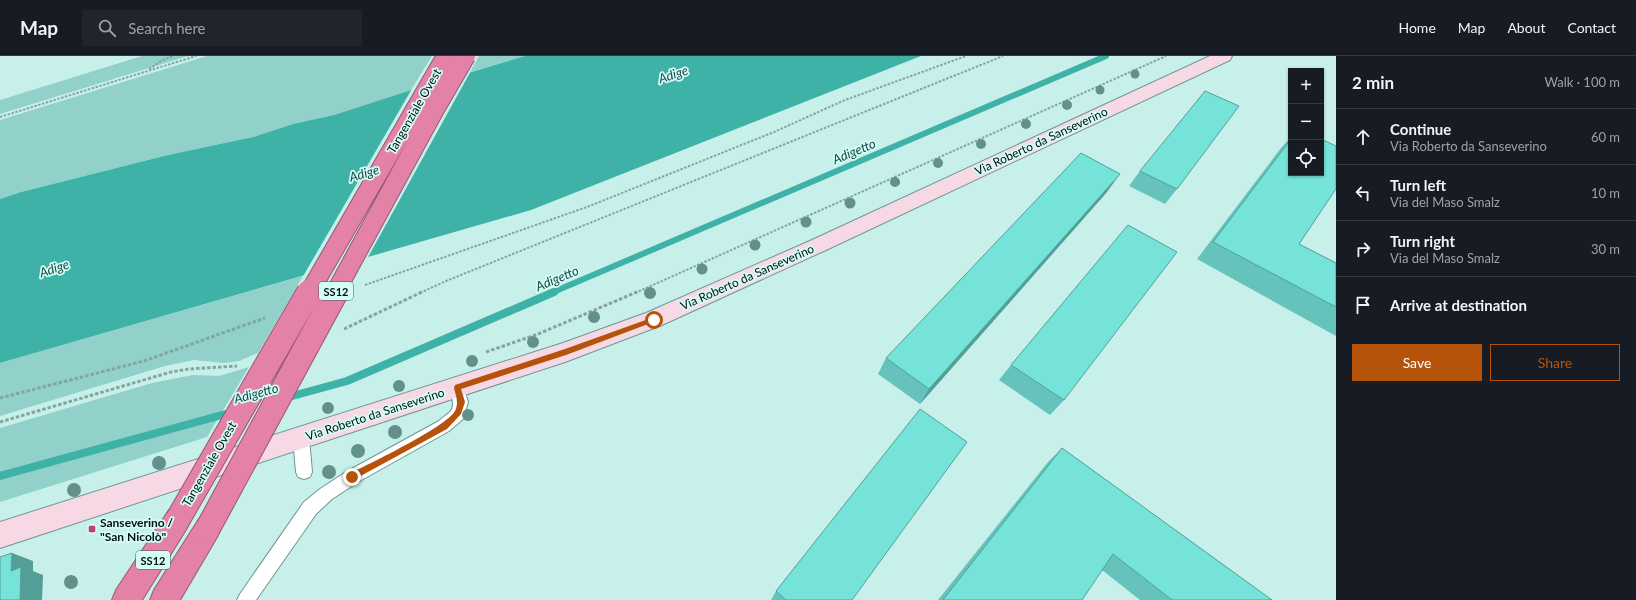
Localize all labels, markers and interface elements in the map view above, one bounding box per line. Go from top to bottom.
search box [82,10,362,46]
text: Map [20,16,58,39]
icon: search [96,17,118,39]
text: Search here [128,19,206,37]
text: Home [1398,19,1436,36]
text: Map [1458,19,1485,36]
text: About [1507,19,1545,36]
text: Contact [1567,19,1616,36]
water label: Adige [655,62,690,87]
street label: Tangenziale Ovest [384,65,445,156]
map controls [1288,68,1324,176]
button: + [1288,68,1324,104]
text: 2 min [1352,72,1394,93]
text: Walk · 100 m [1544,74,1620,90]
street label: Via Roberto da Sanseverino [972,104,1110,178]
button: − [1288,104,1324,140]
text: Continue [1390,120,1451,138]
icon: ahead [1352,126,1374,148]
text: 60 m [1591,129,1620,145]
water label: Adigetto [829,135,878,168]
text: Via Roberto da Sanseverino [1390,138,1547,154]
button: locate [1288,140,1324,176]
water label: Adige [346,161,381,185]
text: Turn left [1390,176,1446,194]
icon: left [1352,182,1374,204]
text: 10 m [1591,185,1620,201]
text: Via del Maso Smalz [1390,194,1500,210]
text: Turn right [1390,232,1455,250]
icon: right [1352,238,1374,260]
street label: Via Roberto da Sanseverino [678,241,816,313]
text: 30 m [1591,241,1620,257]
text: Via del Maso Smalz [1390,250,1500,266]
water label: Adige [36,256,71,281]
water label: Adigetto [532,262,581,295]
road number: SS12 [319,282,353,300]
icon: arrive [1352,294,1374,316]
text: Arrive at destination [1390,296,1527,314]
route start [645,311,663,329]
button: Save [1352,344,1482,381]
button: Share [1490,344,1620,381]
water label: Adigetto [231,379,280,407]
street label: Via Roberto da Sanseverino [304,384,446,444]
street label: Tangenziale Ovest [179,418,240,509]
route end [343,468,361,486]
place label: Sanseverino / "San Nicolò" [100,515,174,544]
marker: Sanseverino / "San Nicolò" [87,524,97,534]
road number: SS12 [136,551,170,569]

